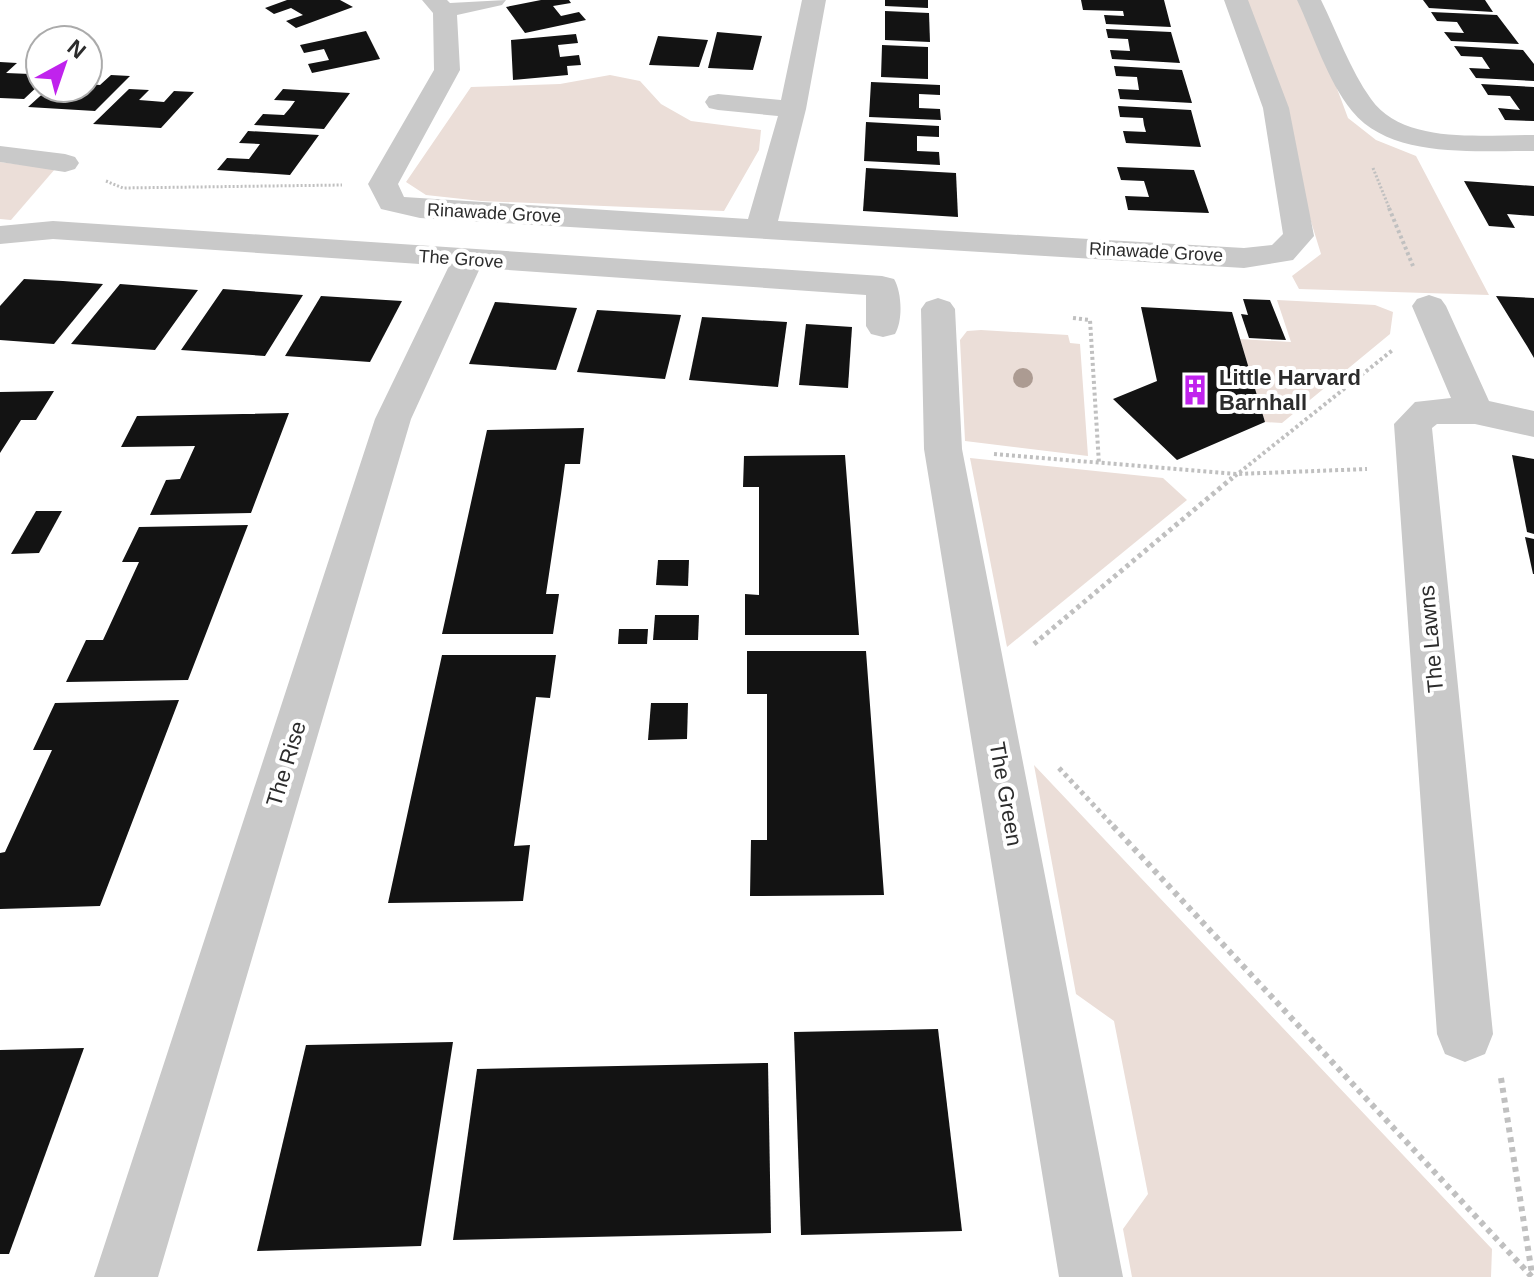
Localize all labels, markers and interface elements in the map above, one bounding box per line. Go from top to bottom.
north arrow [24,24,104,104]
text: N [62,34,91,64]
street label: Rinawade Grove [427,200,561,226]
street label: Rinawade Grove [1089,239,1223,265]
street label: The Grove [418,246,504,272]
place label: Little Harvard Barnhall [1219,365,1361,415]
building icon: Little Harvard Barnhall [1178,373,1212,407]
street label: The Lawns [1414,584,1448,694]
street label: The Rise [261,718,311,810]
street label: The Green [985,740,1027,848]

